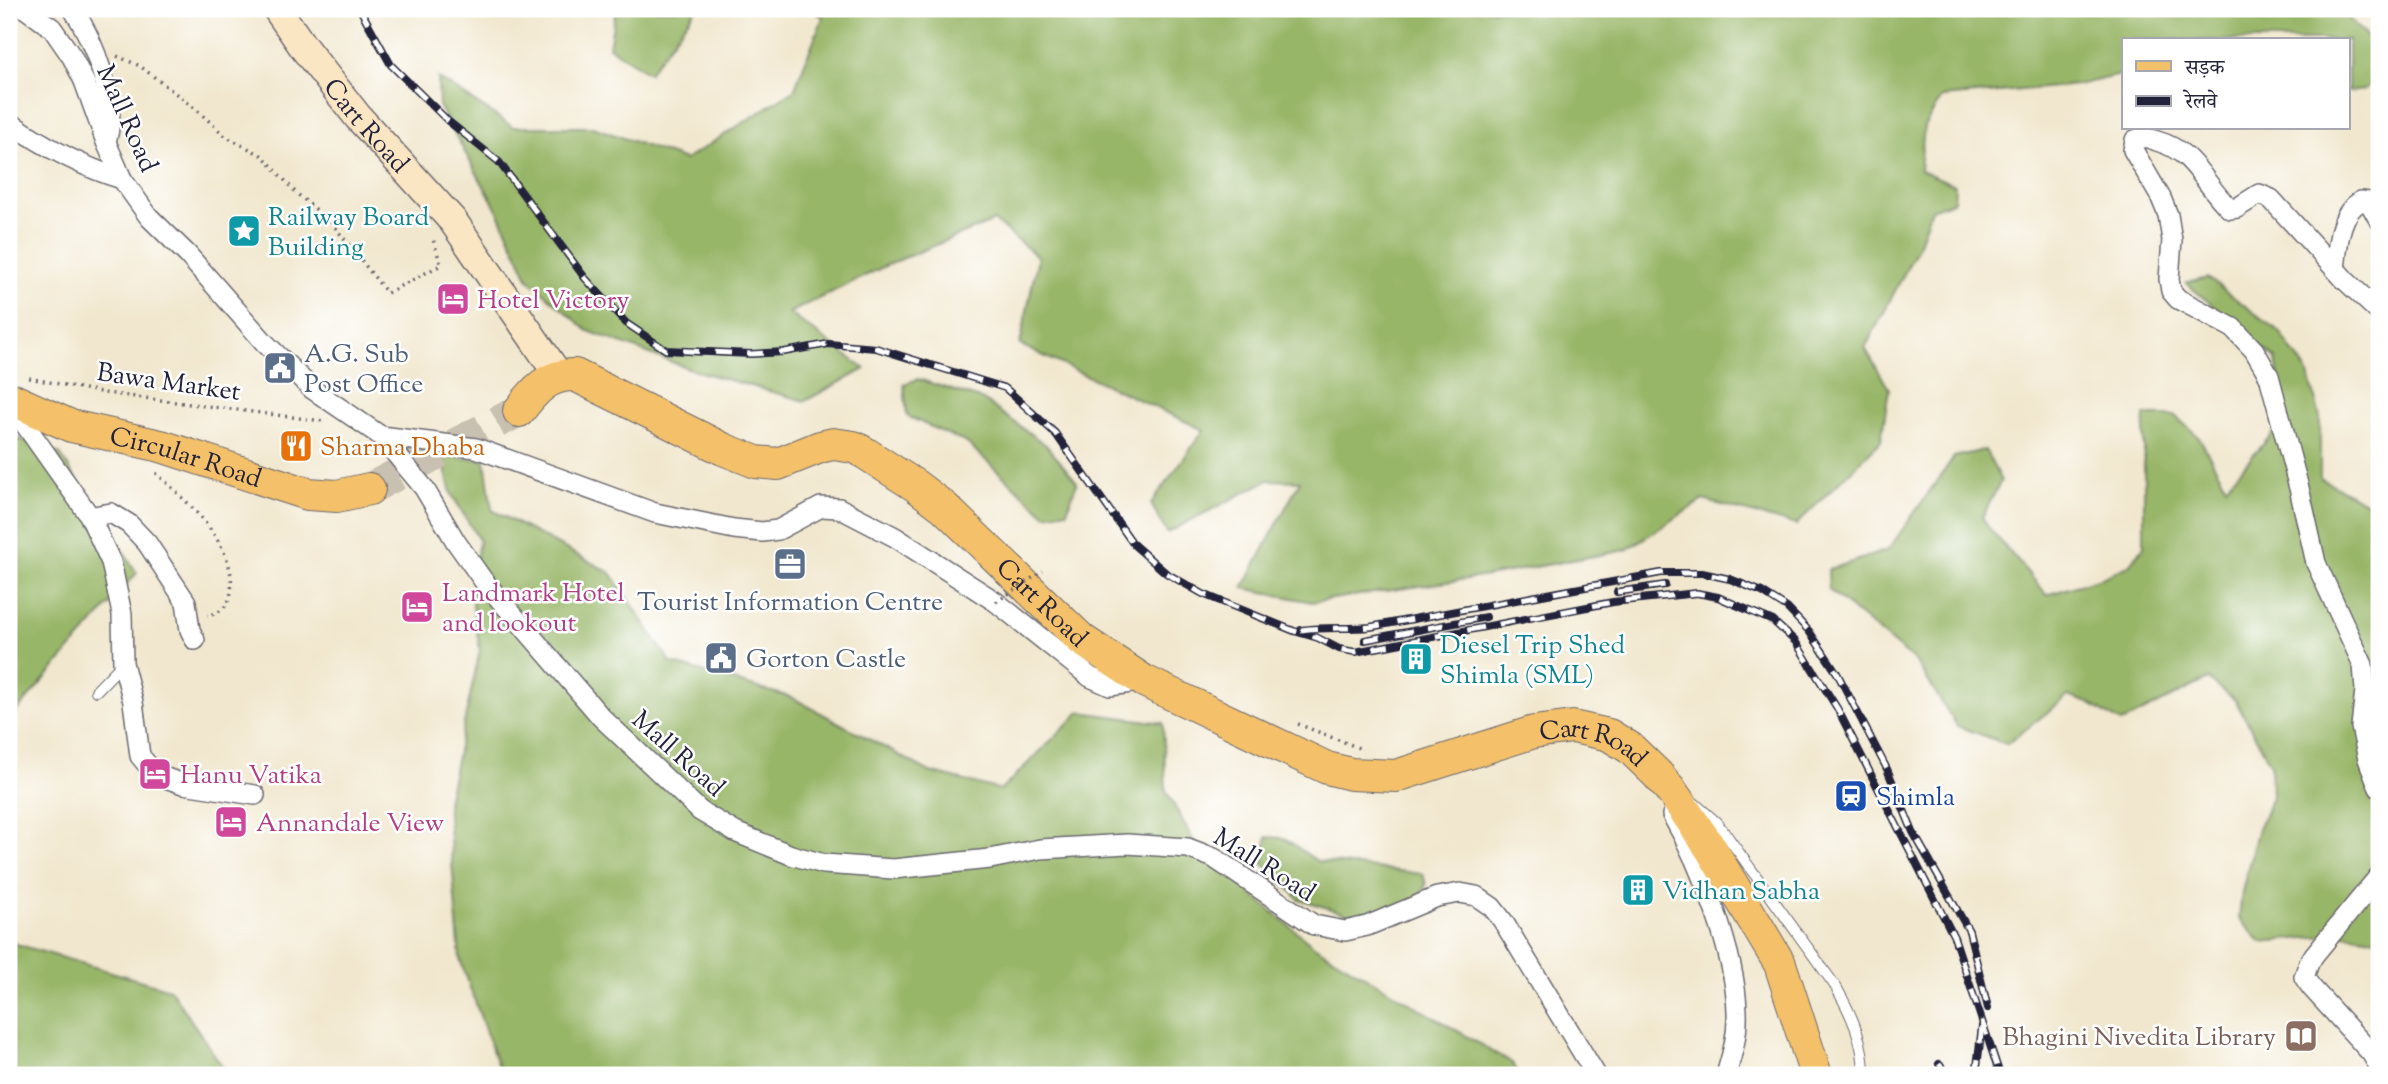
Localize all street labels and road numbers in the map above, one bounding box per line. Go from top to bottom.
street label: Mall Road [86,59,166,179]
street label: Cart Road [313,71,417,183]
street label: Bawa Market [94,355,243,412]
street label: Circular Road [106,419,266,499]
street label: Cart Road [987,551,1095,657]
street label: Mall Road [622,703,732,807]
street label: Cart Road [1537,711,1655,777]
street label: Mall Road [1205,820,1322,912]

